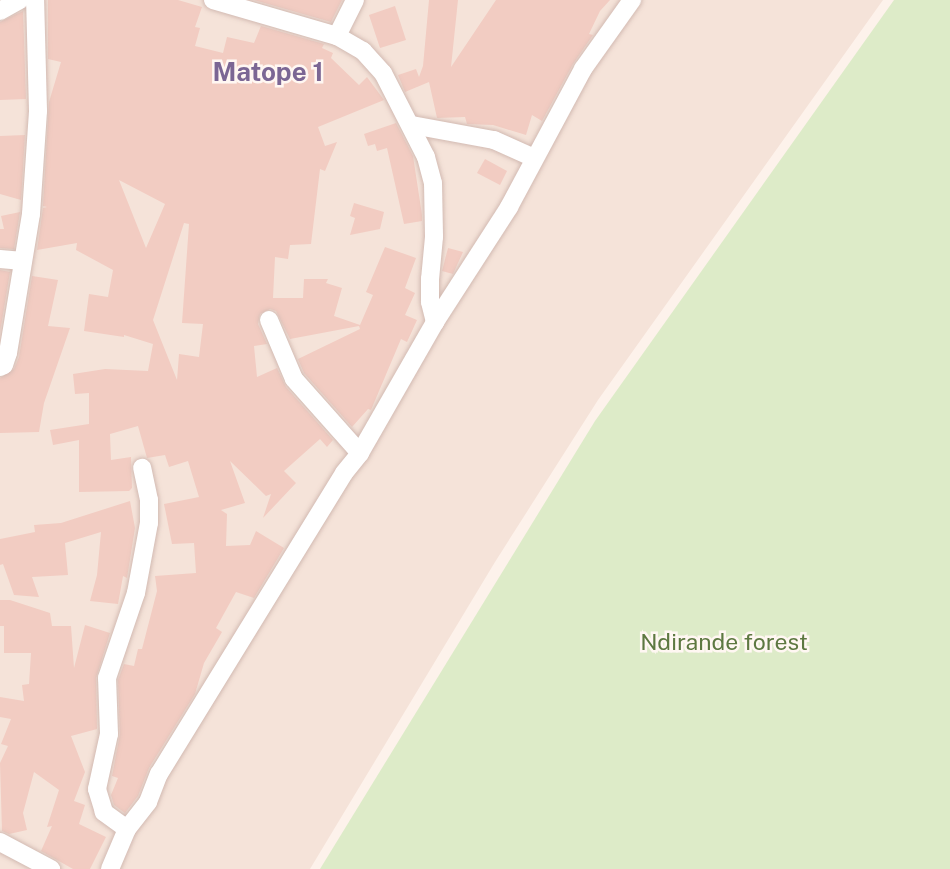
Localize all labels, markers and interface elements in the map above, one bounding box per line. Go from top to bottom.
district label: Matope 1 [212,56,324,88]
park label: Ndirande forest [640,628,808,656]

